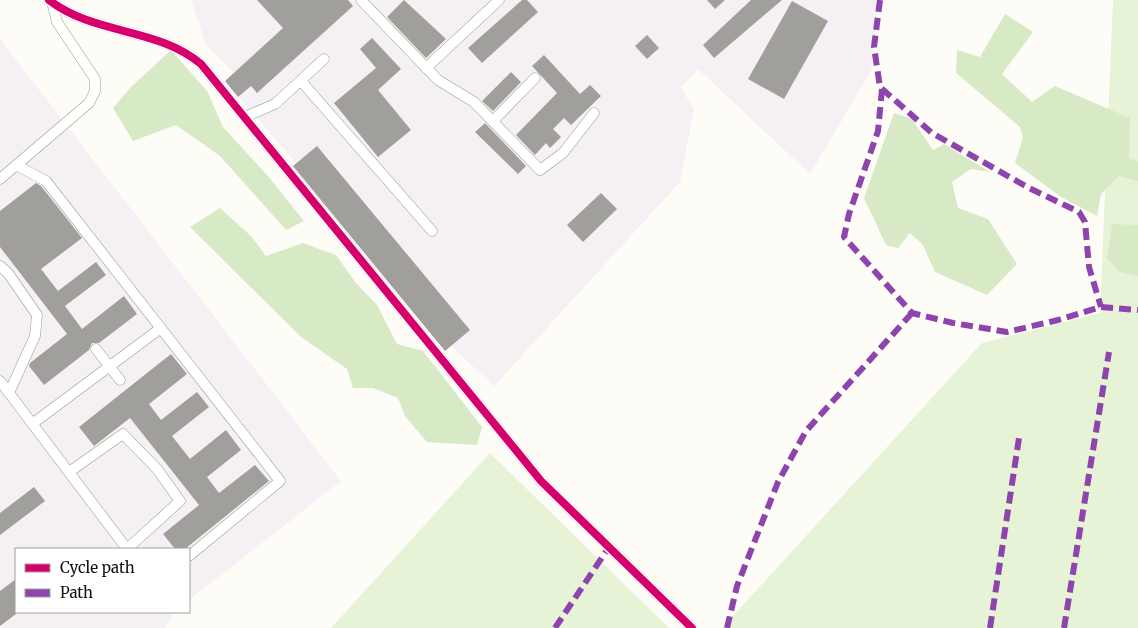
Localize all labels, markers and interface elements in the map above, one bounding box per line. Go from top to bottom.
legend [15,548,190,613]
text: Cycle path [60,558,135,577]
text: Path [60,583,93,602]

